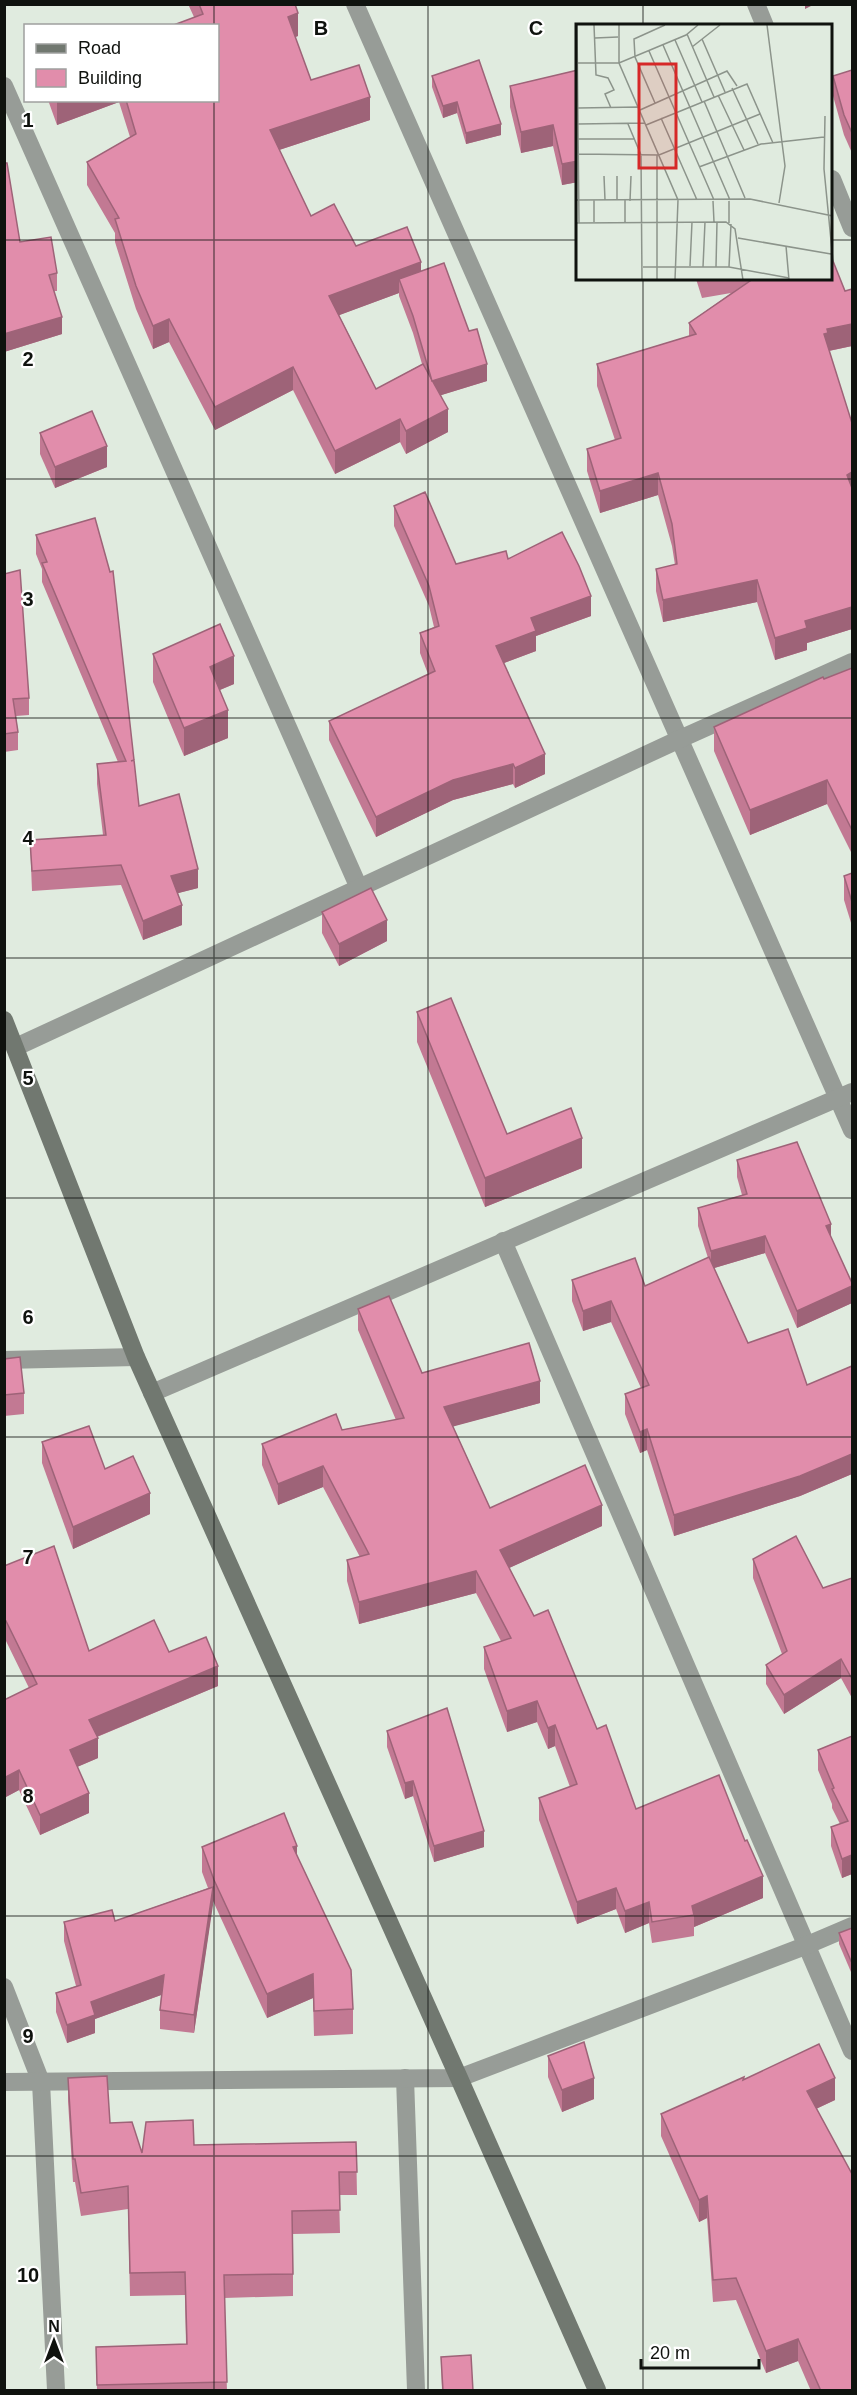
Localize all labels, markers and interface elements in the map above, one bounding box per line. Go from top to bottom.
text: B [314,17,328,39]
text: C [529,17,543,39]
legend [24,24,219,102]
inset map [576,24,833,280]
text: Road [78,38,121,58]
text: Building [78,68,142,88]
text: 1 [22,109,34,131]
text: 2 [22,348,34,370]
text: 3 [22,588,34,610]
text: 4 [22,827,34,849]
text: 5 [22,1067,34,1089]
text: 6 [22,1306,34,1328]
text: 7 [22,1546,34,1568]
text: 8 [22,1785,34,1807]
text: 9 [22,2025,34,2047]
text: 10 [17,2264,39,2286]
north arrow [24,2311,84,2371]
text: N [48,2318,60,2335]
scale bar [641,2332,760,2370]
text: 20 m [650,2343,690,2363]

